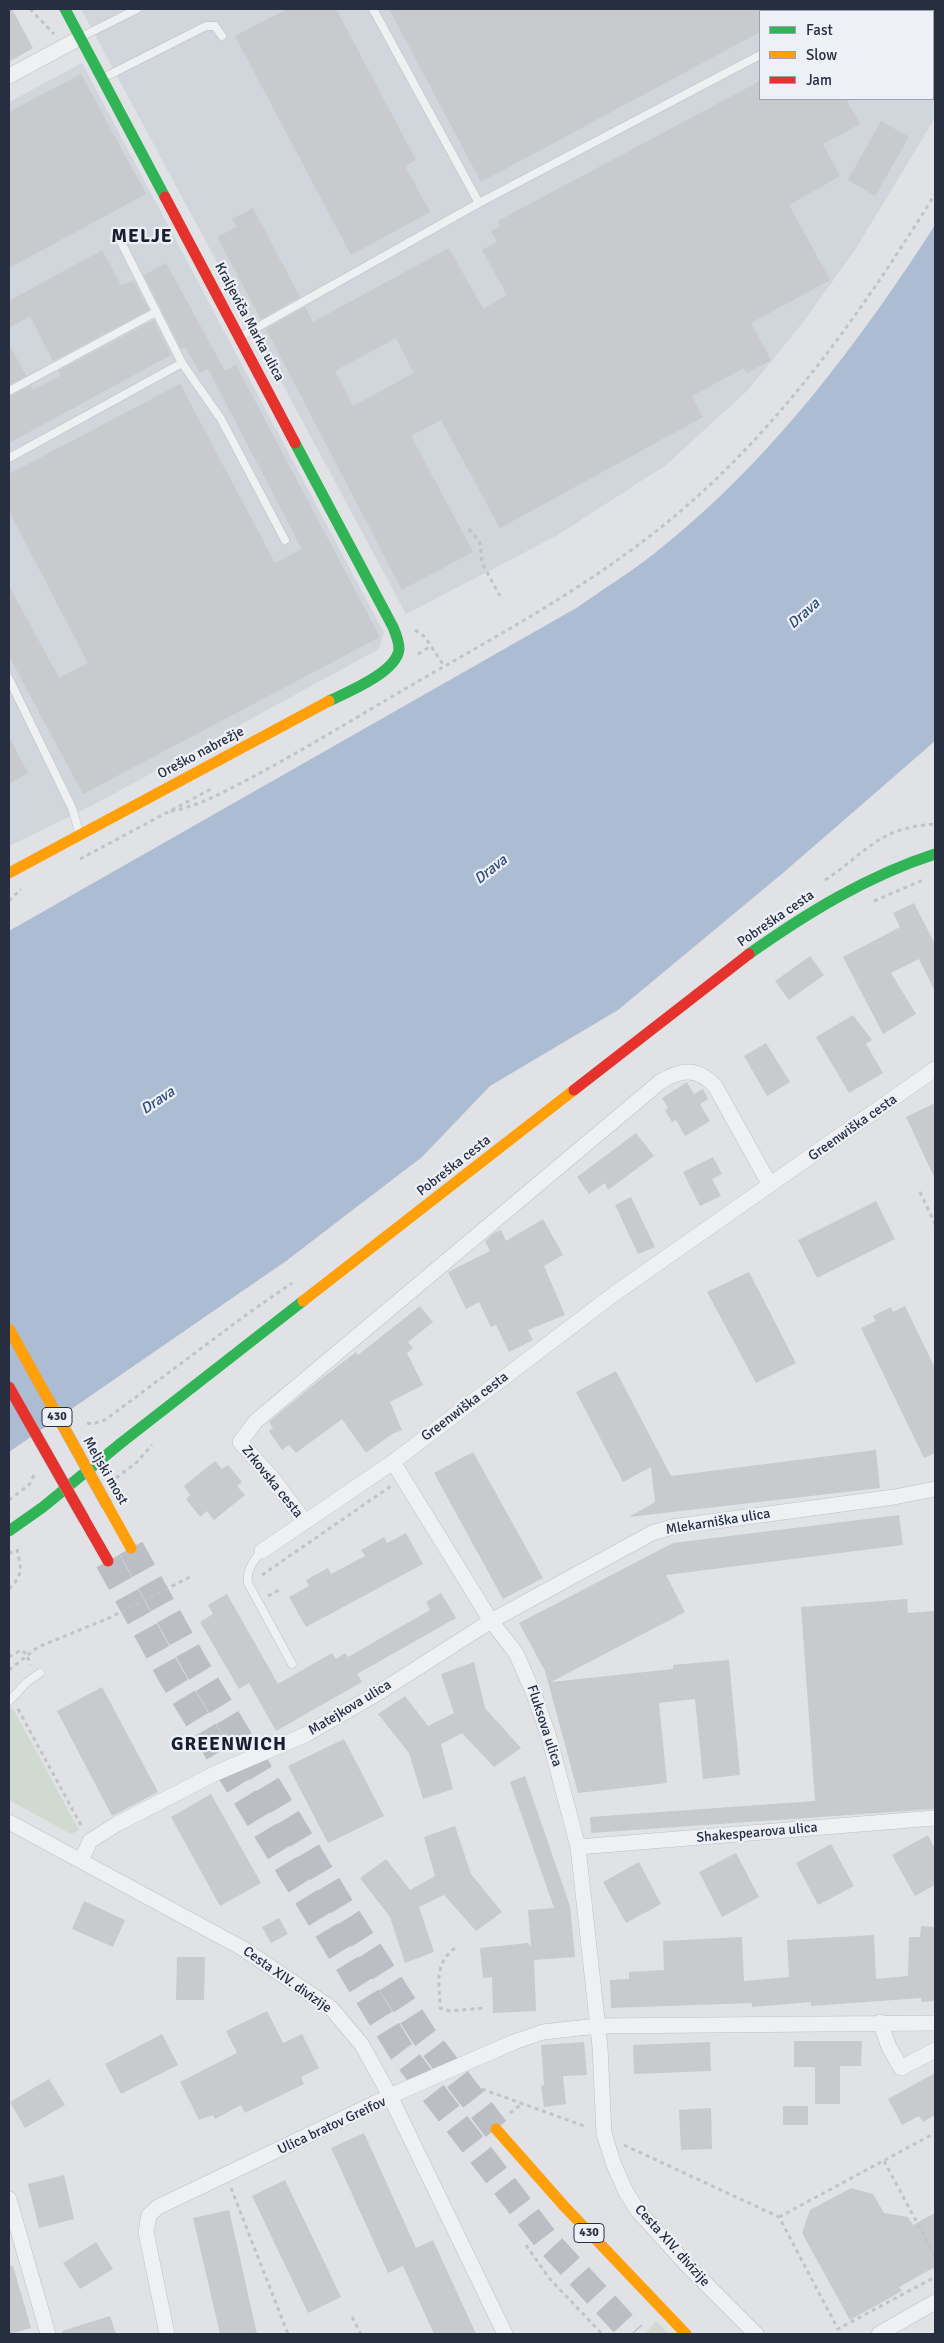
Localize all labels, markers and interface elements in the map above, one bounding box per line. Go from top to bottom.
legend [759,10,934,100]
text: Fast [806,21,833,39]
text: Slow [806,46,837,64]
text: Jam [806,71,832,89]
district label: MELJE [111,226,173,248]
street label: Kraljeviča Marka ulica [211,260,287,384]
water label: Drava [784,595,824,633]
street label: Oreško nabrežje [155,723,247,783]
water label: Drava [471,852,511,888]
street label: Pobreška cesta [734,887,818,951]
water label: Drava [138,1083,178,1119]
street label: Greenwiška cesta [805,1091,901,1165]
street label: Pobreška cesta [414,1132,494,1200]
street label: Greenwiška cesta [418,1369,512,1445]
road number: 430 [42,1408,72,1426]
street label: Meljski most [79,1434,131,1508]
street label: Zrkovska cesta [238,1443,306,1521]
street label: Mlekarniška ulica [665,1505,771,1539]
street label: Matejkova ulica [306,1677,394,1739]
street label: Fluksova ulica [523,1683,565,1769]
district label: GREENWICH [170,1734,288,1756]
street label: Shakespearova ulica [696,1819,818,1847]
street label: Cesta XIV. divizije [239,1943,335,2017]
street label: Ulica bratov Greifov [275,2094,389,2158]
street label: Cesta XIV. divizije [631,2202,713,2290]
road number: 430 [574,2224,604,2242]

